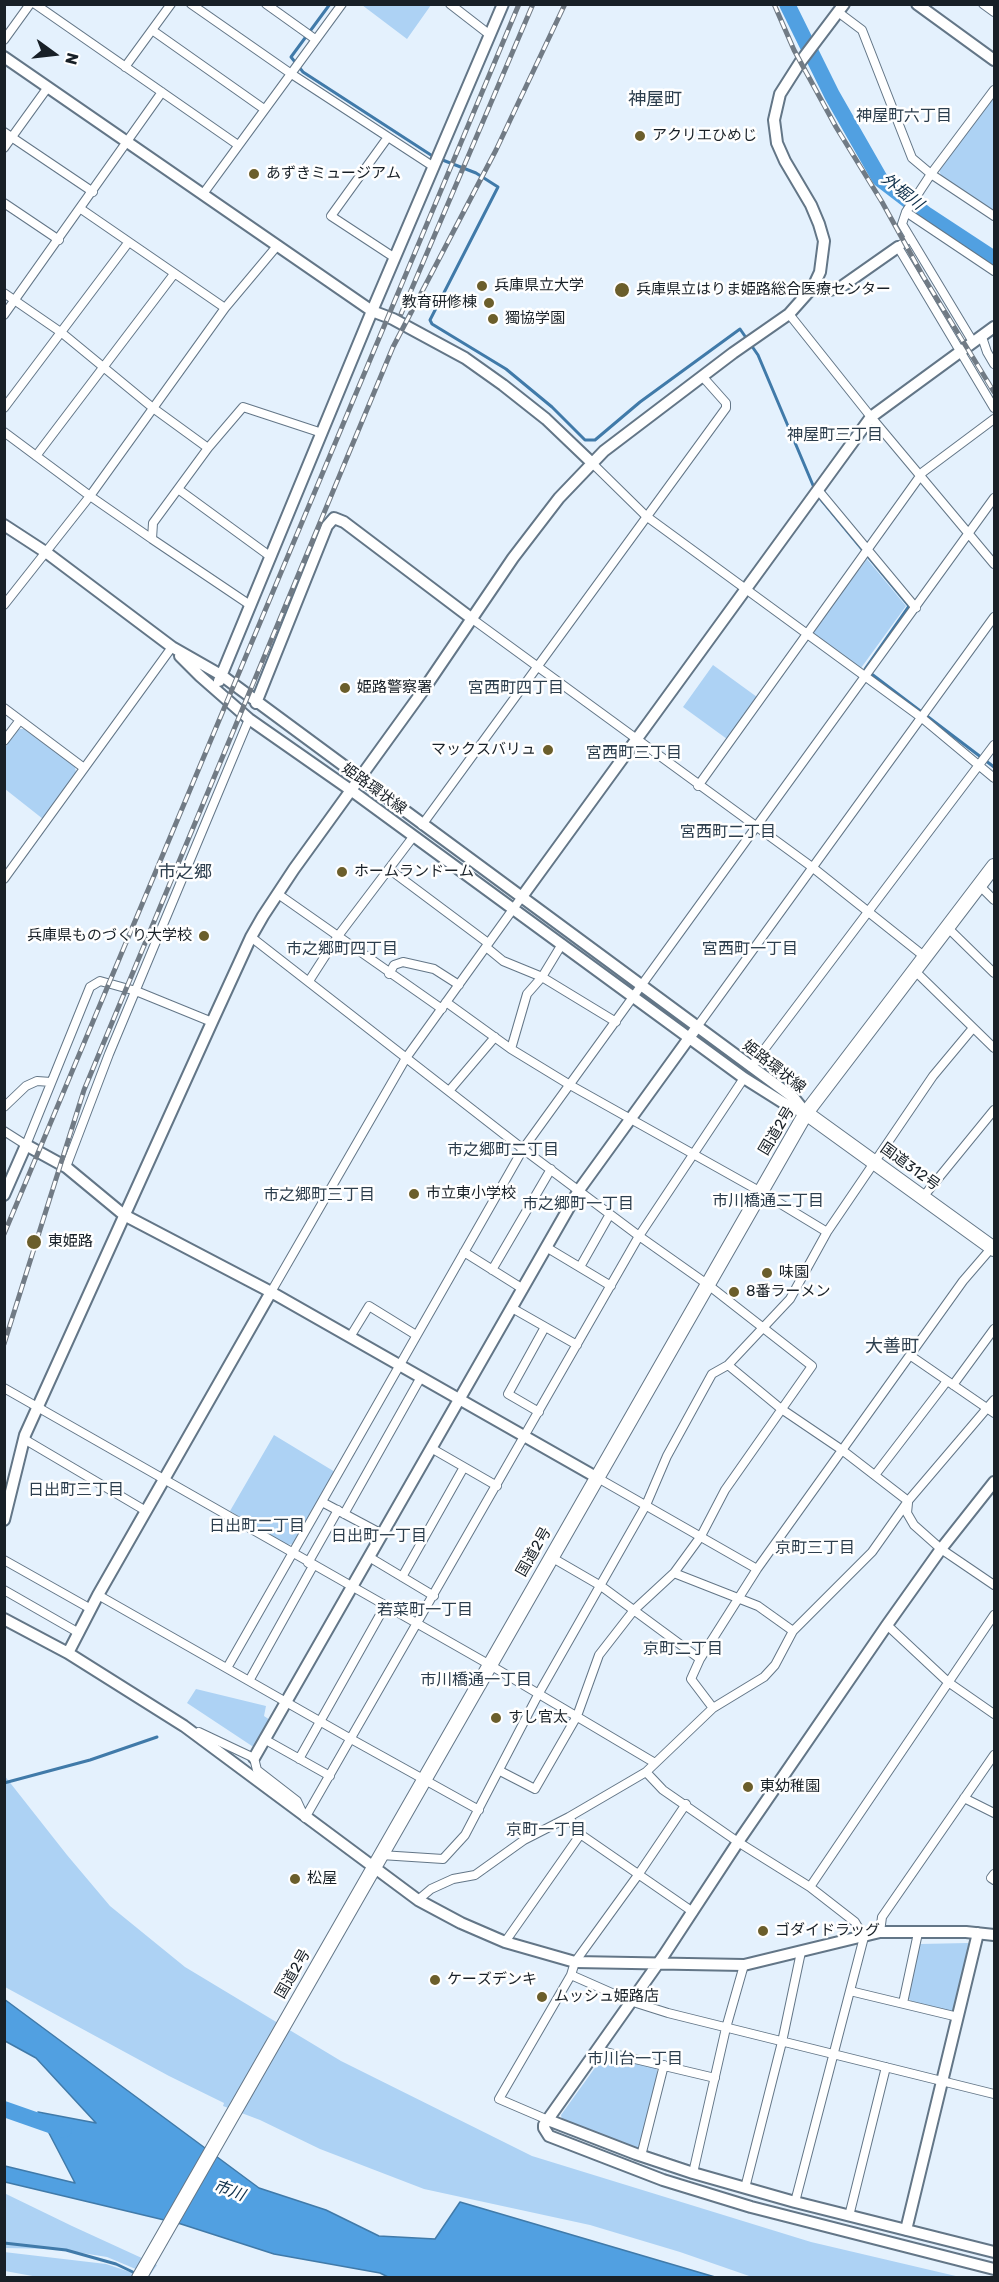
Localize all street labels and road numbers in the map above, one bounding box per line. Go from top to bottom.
street label: 姫路環状線 [338,760,410,818]
street label: 姫路環状線 [739,1037,809,1097]
street label: 国道2号 [755,1103,799,1159]
street label: 国道312号 [877,1139,943,1195]
street label: 国道2号 [513,1524,555,1580]
street label: 国道2号 [272,1946,314,2002]

